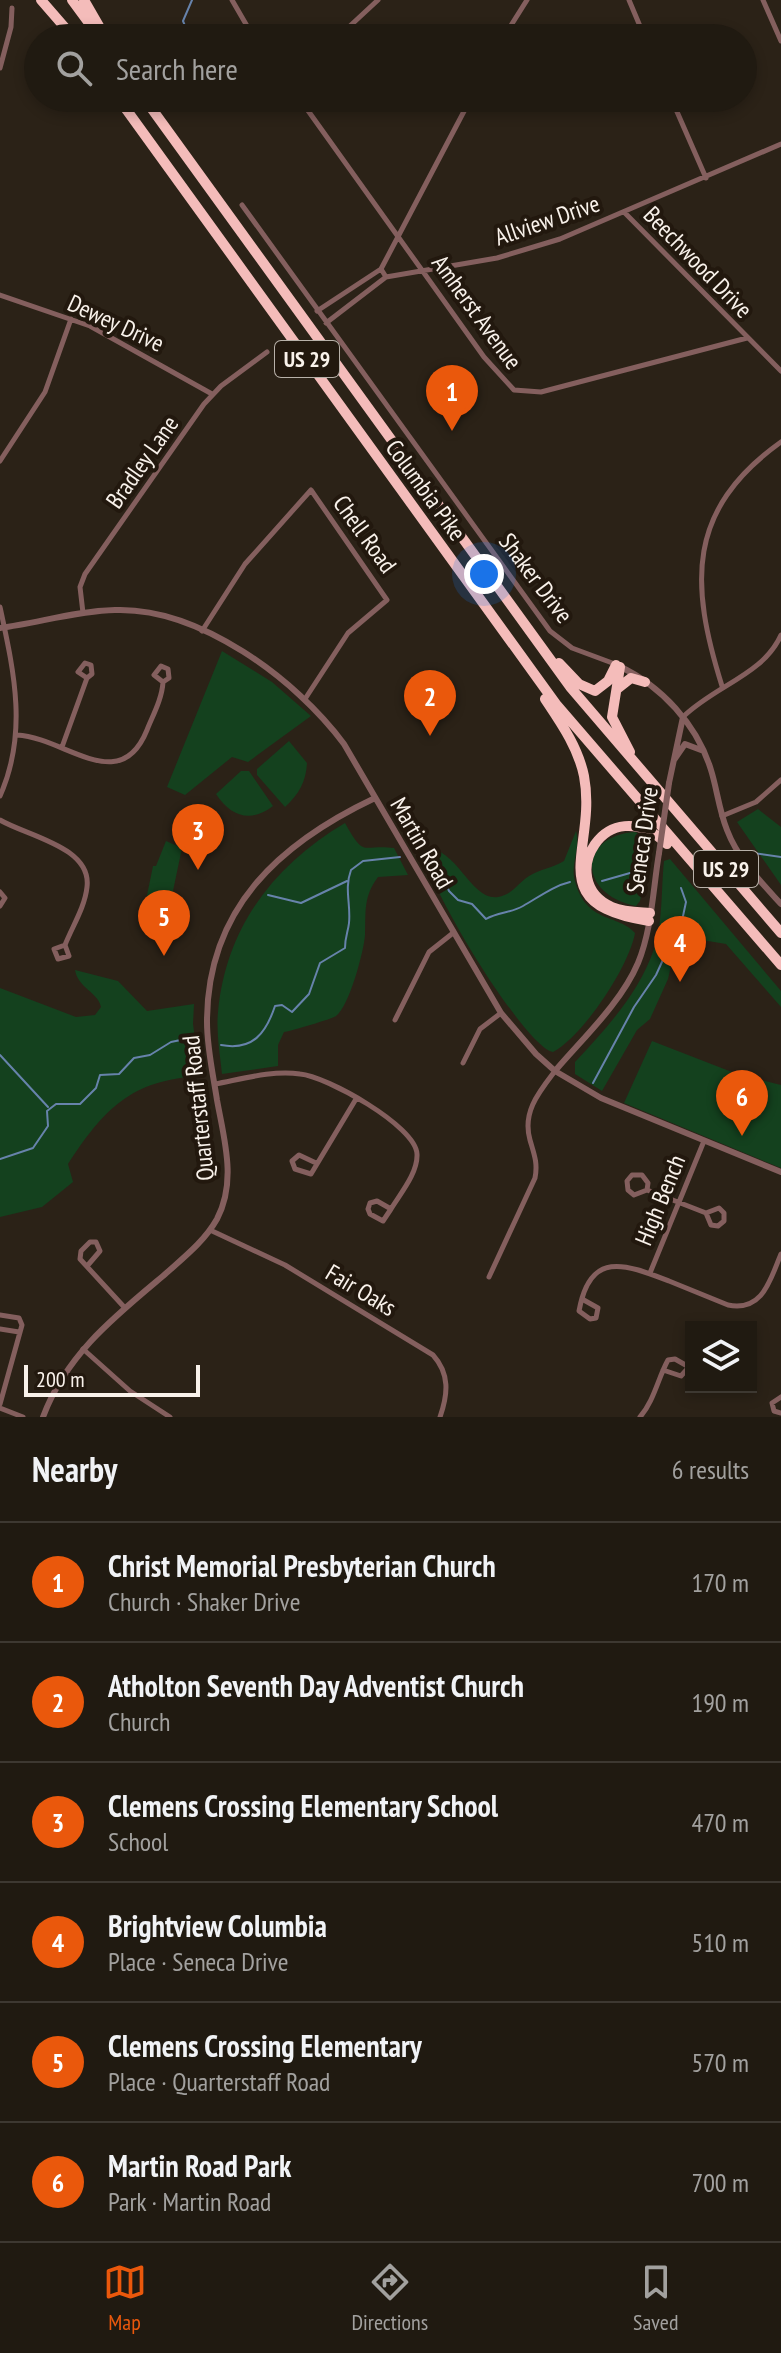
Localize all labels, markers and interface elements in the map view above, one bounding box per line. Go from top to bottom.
search box [24,24,757,112]
icon: search [52,46,96,90]
text: Search here [116,49,238,88]
street label: Allview Drive [490,188,604,252]
street label: Beechwood Drive [637,200,759,324]
street label: Amherst Avenue [425,249,529,375]
street label: Dewey Drive [63,287,169,359]
road number: US 29 [275,341,339,377]
pin: 1 [426,365,478,431]
street label: Bradley Lane [99,410,185,514]
street label: Columbia Pike [379,433,473,547]
street label: Chell Road [326,489,404,579]
street label: Shaker Drive [492,527,580,629]
your location [464,554,504,594]
pin: 2 [404,670,456,736]
street label: Seneca Drive [619,785,665,895]
street label: Martin Road [383,792,461,894]
pin: 3 [172,804,224,870]
road number: US 29 [694,851,758,887]
pin: 5 [138,890,190,956]
pin: 4 [654,916,706,982]
street label: Quarterstaff Road [175,1034,221,1182]
pin: 6 [716,1070,768,1136]
street label: High Bench [628,1150,692,1250]
street label: Fair Oaks [320,1257,402,1323]
map controls [685,1321,757,1393]
button: layers [685,1321,757,1393]
scale bar [24,1361,200,1397]
text: 200 m [36,1365,85,1393]
text: Nearby [32,1447,117,1491]
text: 6 results [672,1453,749,1486]
text: Christ Memorial Presbyterian Church [108,1546,496,1585]
text: 1 [52,1566,64,1599]
text: 170 m [691,1566,749,1599]
text: Church · Shaker Drive [108,1585,300,1618]
text: Atholton Seventh Day Adventist Church [108,1666,524,1705]
text: 2 [52,1686,64,1719]
text: 190 m [691,1686,749,1719]
text: Church [108,1705,170,1738]
text: Clemens Crossing Elementary School [108,1786,498,1825]
text: 3 [52,1806,64,1839]
text: 470 m [691,1806,749,1839]
text: School [108,1825,168,1858]
text: Brightview Columbia [108,1906,327,1945]
text: 4 [52,1926,64,1959]
text: 510 m [691,1926,749,1959]
text: Place · Seneca Drive [108,1945,289,1978]
text: Clemens Crossing Elementary [108,2026,422,2065]
text: 5 [52,2046,64,2079]
text: 570 m [691,2046,749,2079]
text: Place · Quarterstaff Road [108,2065,330,2098]
text: Martin Road Park [108,2146,291,2185]
text: 6 [52,2166,64,2199]
text: 700 m [691,2166,749,2199]
text: Park · Martin Road [108,2185,271,2218]
tab: Map [103,2260,147,2336]
tab: Directions [352,2260,428,2336]
tab: Saved [633,2260,678,2336]

